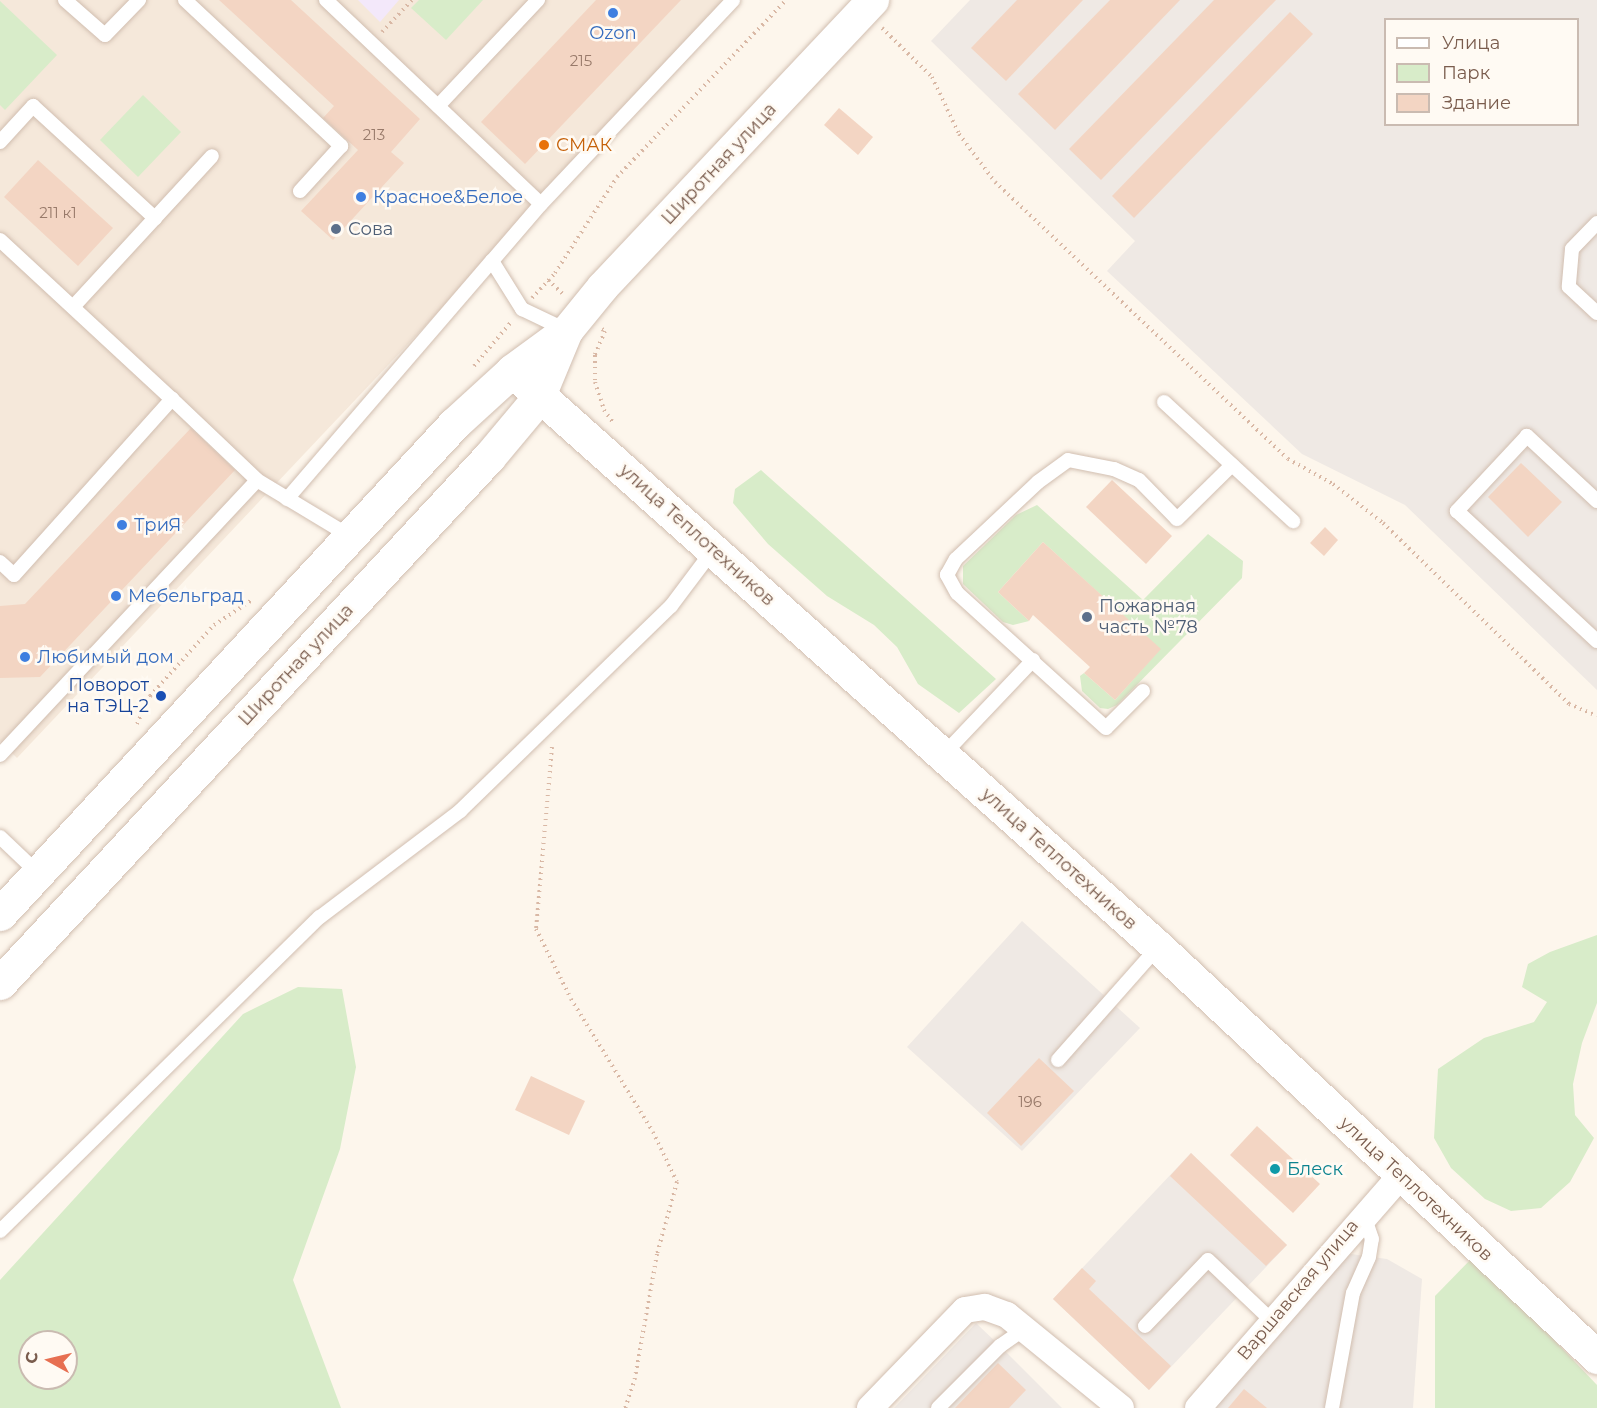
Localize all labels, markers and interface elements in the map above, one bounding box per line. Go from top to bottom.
marker: Ozon [606,6,620,20]
legend [1384,18,1579,126]
place label: Ozon [589,22,637,44]
text: Улица [1442,32,1500,54]
house number: 215 [570,52,592,70]
text: Парк [1442,62,1490,84]
text: Здание [1442,92,1511,114]
street label: Широтная улица [657,99,781,229]
house number: 213 [363,126,385,144]
place label: СМАК [556,134,612,156]
marker: СМАК [537,138,551,152]
place label: Красное&Белое [373,186,523,208]
marker: Красное&Белое [354,190,368,204]
house number: 211 к1 [39,204,77,222]
place label: Сова [348,218,393,240]
marker: Сова [329,222,343,236]
street label: улица Теплотехников [615,459,779,611]
place label: ТриЯ [134,514,181,536]
marker: ТриЯ [115,518,129,532]
place label: Мебельград [128,585,244,607]
marker: Мебельград [109,589,123,603]
place label: Пожарная часть №78 [1099,596,1198,638]
street label: Широтная улица [234,600,358,730]
marker: Пожарная часть №78 [1080,610,1094,624]
place label: Любимый дом [37,646,174,668]
marker: Любимый дом [18,650,32,664]
place label: Поворот на ТЭЦ-2 [67,675,149,718]
marker: Поворот на ТЭЦ-2 [154,689,168,703]
street label: улица Теплотехников [977,783,1141,935]
house number: 196 [1018,1093,1042,1111]
street label: улица Теплотехников [1335,1112,1497,1266]
place label: Блеск [1287,1158,1343,1180]
marker: Блеск [1268,1162,1282,1176]
street label: Варшавская улица [1233,1215,1363,1365]
north arrow [18,1330,78,1390]
text: С [21,1351,42,1365]

